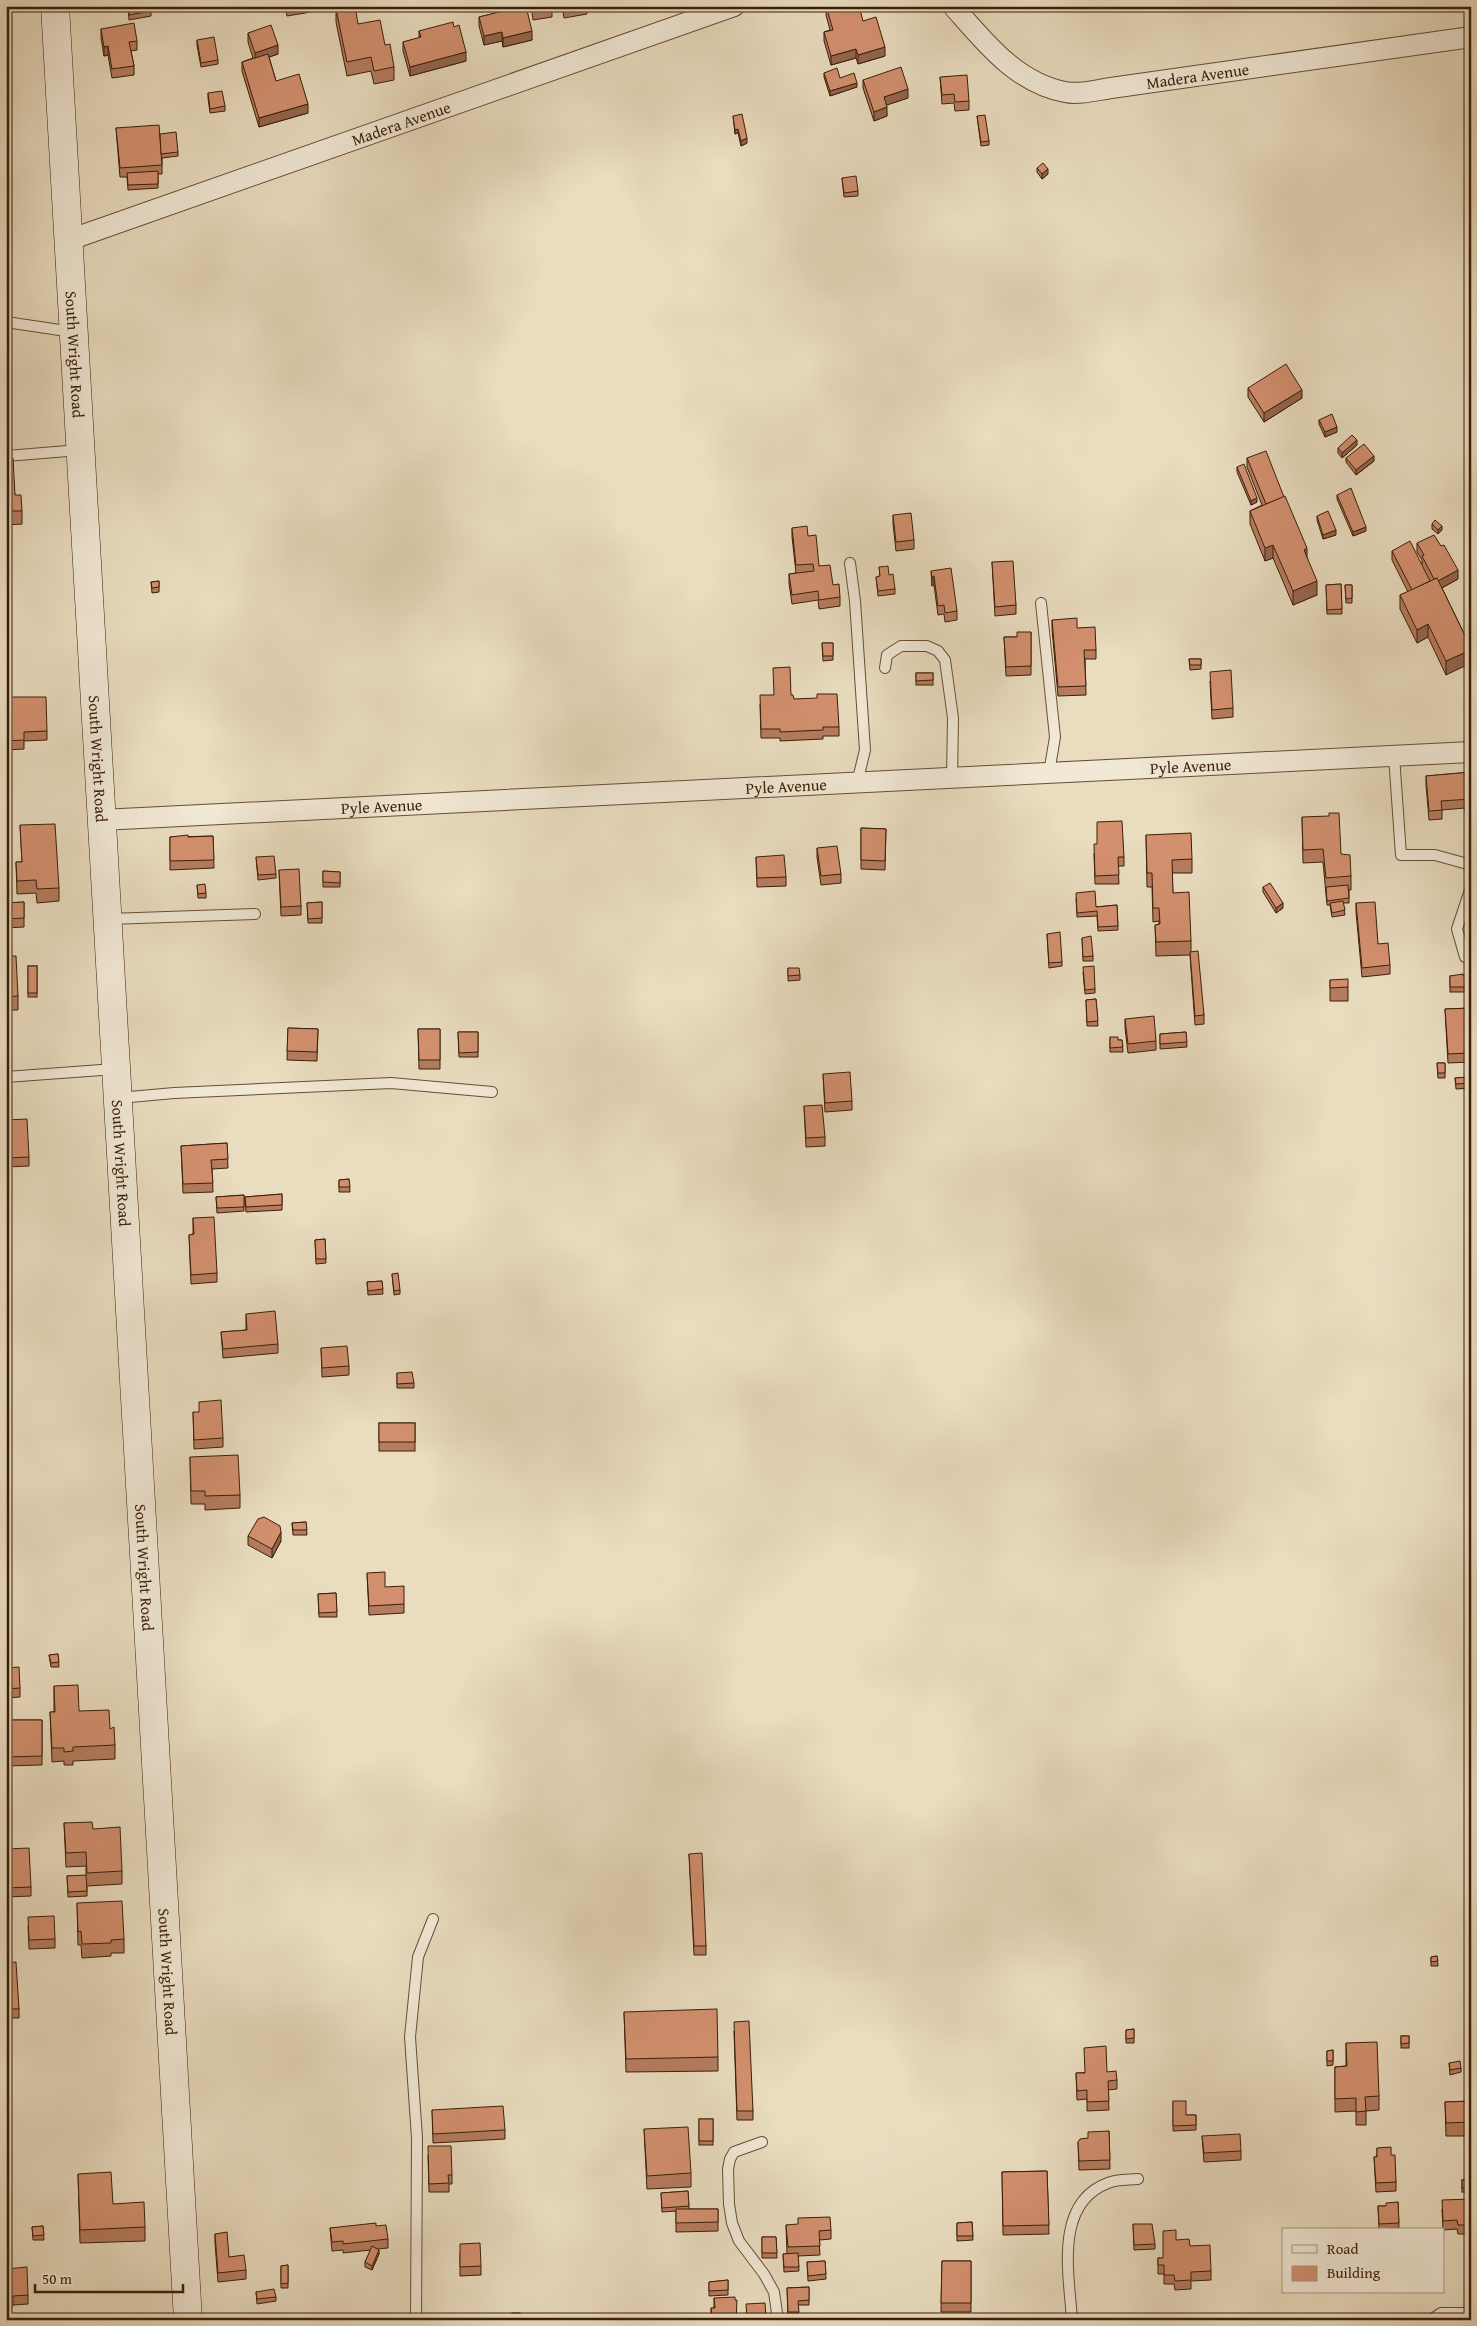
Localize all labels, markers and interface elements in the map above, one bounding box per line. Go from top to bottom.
street label: Madera Avenue [1145,57,1251,95]
street label: Madera Avenue [348,95,454,152]
street label: South Wright Road [59,290,91,419]
street label: South Wright Road [83,695,114,823]
street label: Pyle Avenue [1149,752,1232,780]
street label: Pyle Avenue [745,772,827,800]
street label: Pyle Avenue [340,792,423,820]
street label: South Wright Road [106,1099,137,1228]
street label: South Wright Road [129,1503,160,1632]
street label: South Wright Road [152,1908,184,2036]
legend [1282,2228,1444,2294]
text: Road [1327,2238,1358,2259]
scale bar [35,2261,182,2293]
text: Building [1327,2262,1381,2283]
text: 50 m [42,2268,73,2289]

